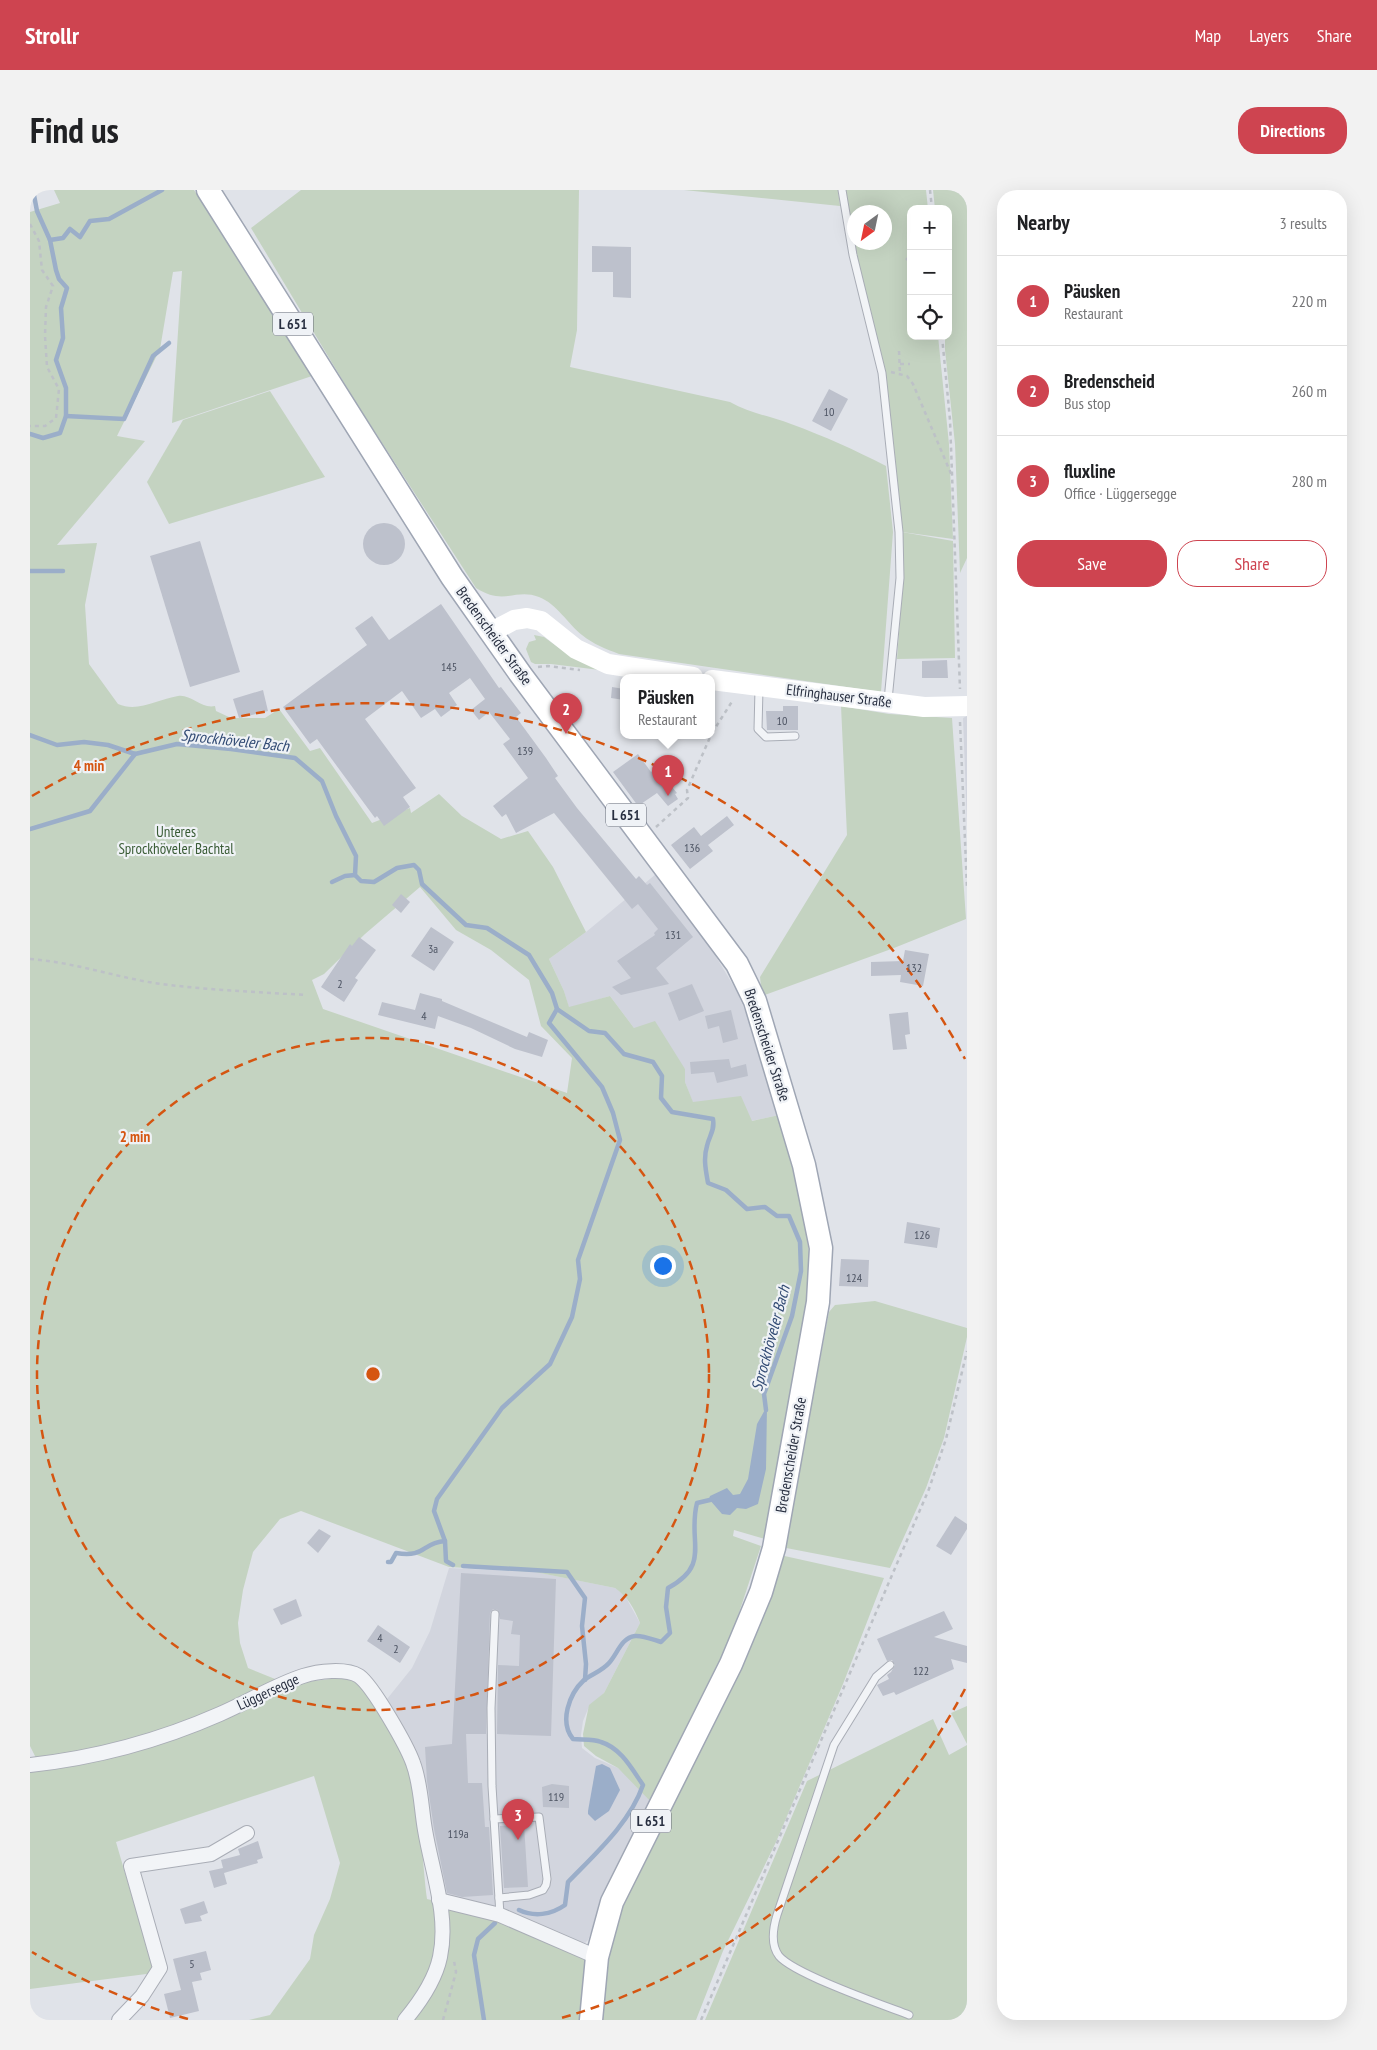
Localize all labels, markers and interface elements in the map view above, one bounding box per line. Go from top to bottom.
text: Strollr [25,20,79,51]
text: Map [1195,24,1221,47]
text: Layers [1249,24,1289,47]
text: Share [1317,24,1352,47]
text: Find us [30,107,119,153]
button: Directions [1238,107,1347,154]
north arrow [847,205,892,250]
map controls [907,205,952,340]
button: + [907,205,952,250]
text: Nearby [1017,209,1070,236]
text: 3 results [1280,213,1327,233]
button: − [907,250,952,295]
text: Päusken [1064,279,1120,303]
text: 1 [1029,291,1037,311]
text: 220 m [1292,291,1327,311]
button: locate [907,295,952,340]
text: Restaurant [1064,303,1123,323]
road number: L 651 [273,312,313,336]
text: Bredenscheid [1064,369,1155,393]
text: 2 [1029,381,1037,401]
text: 260 m [1292,381,1327,401]
text: Bus stop [1064,393,1111,413]
house number: 10 [824,404,834,419]
text: fluxline [1064,459,1116,483]
text: 3 [1029,471,1037,491]
text: 280 m [1292,471,1327,491]
text: Office · Lüggersegge [1064,483,1177,503]
button: Save [1017,540,1167,587]
button: Share [1177,540,1327,587]
street label: Bredenscheider Straße [452,583,537,689]
house number: 145 [441,659,457,674]
popup [620,674,715,739]
street label: Elfringhauser Straße [785,680,893,711]
text: Päusken [638,685,694,709]
pin: 2 [550,693,582,734]
text: Restaurant [638,709,697,729]
house number: 10 [777,713,787,728]
water label: Sprockhöveler Bach [180,724,291,756]
house number: 139 [517,743,533,758]
pin: 1 [652,755,684,796]
text: 4 min [74,756,104,775]
road number: L 651 [606,804,646,826]
park label: Unteres Sprockhöveler Bachtal [118,822,234,858]
house number: 136 [684,840,700,855]
house number: 131 [665,927,681,942]
house number: 3a [428,941,438,956]
house number: 132 [906,960,922,975]
house number: 2 [337,976,343,991]
street label: Bredenscheider Straße [740,986,795,1104]
house number: 4 [421,1008,427,1023]
text: 2 min [120,1127,150,1146]
house number: 126 [914,1227,930,1242]
your location [650,1253,676,1279]
house number: 124 [846,1270,863,1285]
water label: Sprockhöveler Bach [746,1282,794,1393]
centre of rings [364,1365,382,1383]
street label: Bredenscheider Straße [771,1396,810,1514]
house number: 4 [377,1630,383,1645]
house number: 2 [393,1641,399,1656]
house number: 122 [913,1663,929,1678]
street label: Lüggersegge [234,1669,302,1714]
house number: 119 [548,1789,564,1804]
pin: 3 [502,1799,534,1840]
road number: L 651 [631,1810,671,1832]
house number: 119a [447,1826,469,1841]
house number: 5 [189,1956,195,1971]

